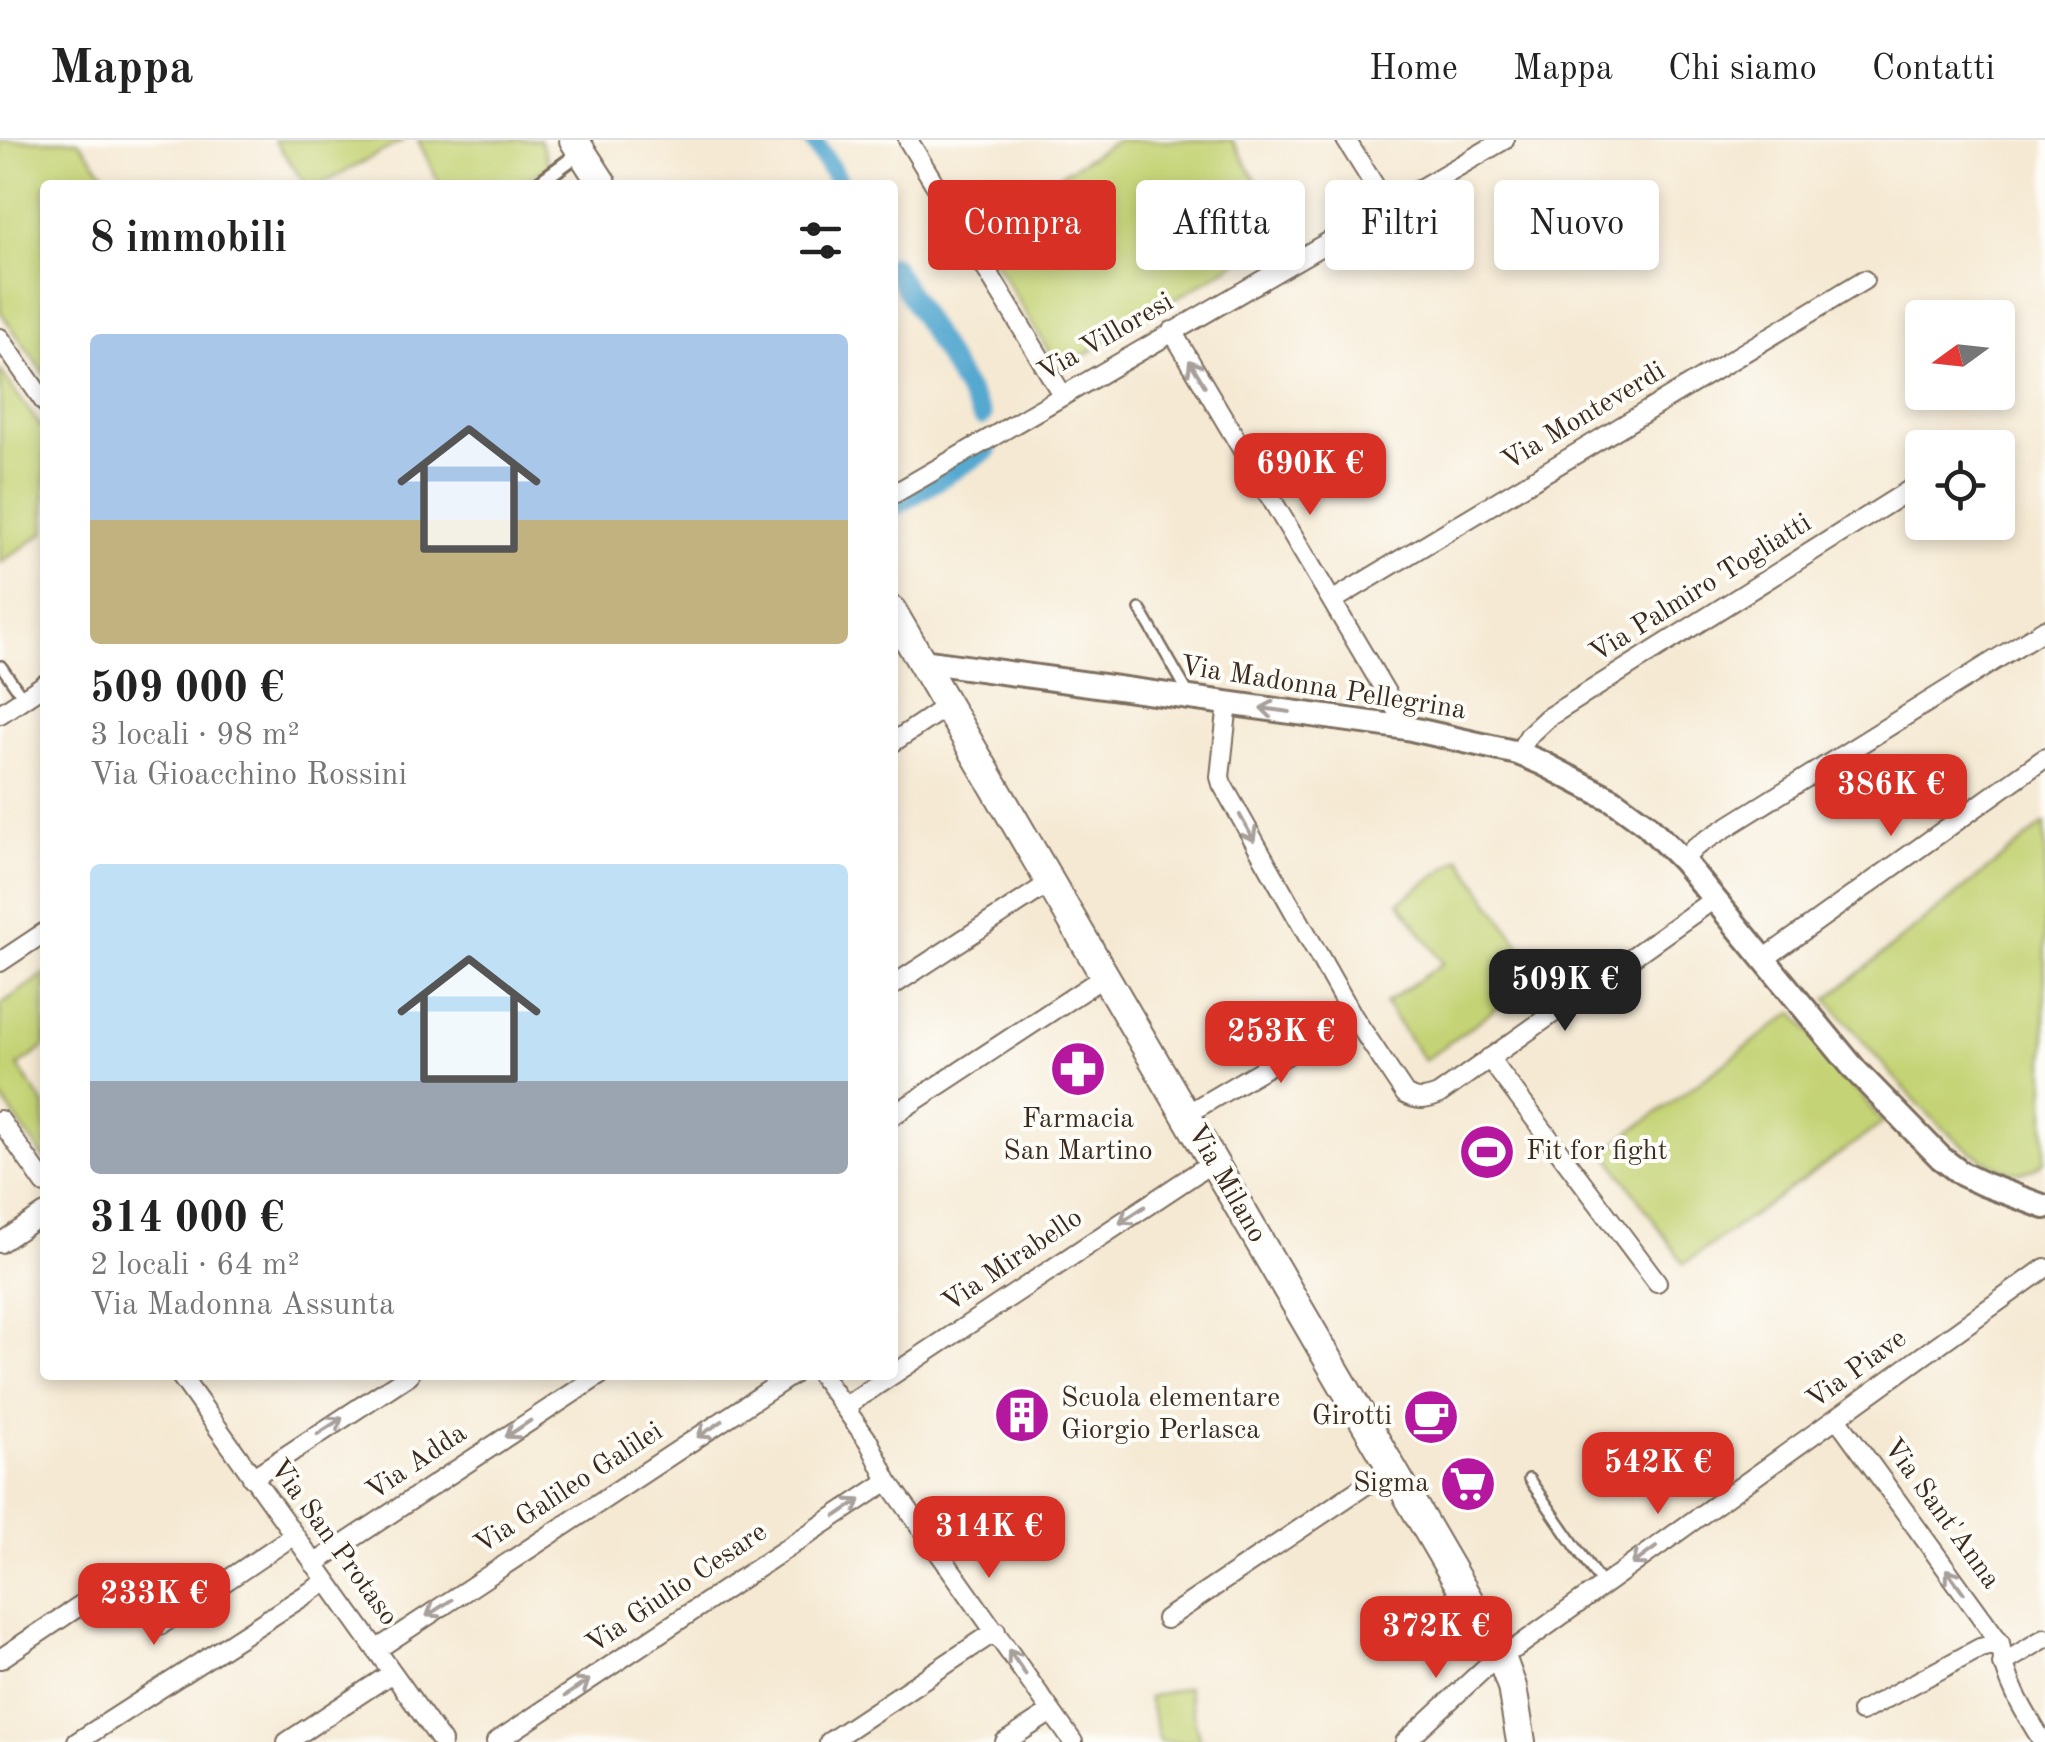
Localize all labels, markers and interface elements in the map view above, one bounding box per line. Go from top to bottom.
text: Mappa [50,45,194,93]
text: Home [1369,52,1458,87]
text: Mappa [1513,52,1613,87]
text: Chi siamo [1668,52,1817,87]
text: Contatti [1872,52,1995,87]
chip: Compra [928,180,1116,270]
chip: Affitta [1136,180,1305,270]
chip: Filtri [1325,180,1474,270]
chip: Nuovo [1494,180,1659,270]
icon: filters [793,213,848,268]
text: 8 immobili [90,219,287,261]
street label: Via Villoresi [1034,288,1178,388]
north arrow [1905,300,2015,410]
map controls [1905,300,2015,540]
street label: Via Monteverdi [1498,357,1670,477]
one-way arrow [1187,359,1207,388]
icon: home [379,399,559,579]
button: locate [1905,430,2015,540]
pin: 690K € [1229,433,1391,518]
text: 690K € [1256,449,1364,481]
street label: Via Palmiro Togliatti [1585,510,1817,668]
street label: Via Madonna Pellegrina [1178,653,1468,725]
text: 509 000 € [90,669,284,711]
one-way arrow [1260,700,1292,718]
text: 3 locali · 98 m² [90,720,300,752]
pin: 386K € [1810,754,1972,839]
text: Via Gioacchino Rossini [90,760,407,792]
text: 386K € [1837,770,1945,802]
one-way arrow [1238,813,1258,843]
icon: home [379,929,559,1109]
pin: 509K € [1484,949,1646,1034]
text: 509K € [1511,965,1619,997]
pin: 253K € [1200,1001,1362,1086]
text: 253K € [1227,1017,1335,1049]
pharmacy icon: Farmacia San Martino [1048,1039,1108,1099]
place label: Farmacia San Martino [1003,1106,1153,1166]
street label: Via Milano [1181,1120,1271,1248]
sports icon: Fit for fight [1457,1122,1517,1182]
place label: Fit for fight [1526,1138,1668,1166]
text: 314 000 € [90,1199,284,1241]
street label: Via Mirabello [938,1204,1088,1318]
one-way arrow [1118,1205,1146,1226]
text: 2 locali · 64 m² [90,1250,300,1282]
text: Via Madonna Assunta [90,1290,395,1322]
street label: Via Piave [1802,1325,1912,1415]
building icon: Scuola elementare Giorgio Perlasca [992,1385,1052,1445]
place label: Scuola elementare Giorgio Perlasca [1061,1385,1280,1445]
cafe icon: Girotti [1401,1387,1461,1447]
place label: Girotti [1312,1403,1392,1431]
one-way arrow [316,1416,344,1437]
street label: Via Galileo Galilei [470,1418,668,1560]
one-way arrow [505,1418,533,1439]
one-way arrow [697,1418,725,1439]
street label: Via Adda [362,1419,472,1507]
pin: 542K € [1577,1432,1739,1517]
street label: Via Sant'Anna [1877,1434,2005,1594]
text: 542K € [1604,1448,1712,1480]
supermarket icon: Sigma [1438,1454,1498,1514]
street label: Via San Protaso [264,1455,402,1631]
place label: Sigma [1353,1470,1429,1498]
pin: 314K € [908,1496,1070,1581]
one-way arrow [833,1498,861,1519]
text: 314K € [935,1512,1043,1544]
street label: Via Giulio Cesare [582,1518,772,1660]
one-way arrow [1631,1546,1658,1567]
pin: 233K € [73,1563,235,1648]
one-way arrow [1945,1568,1966,1595]
text: 233K € [100,1579,208,1611]
pin: 372K € [1355,1596,1517,1681]
one-way arrow [426,1597,454,1618]
text: 372K € [1382,1612,1490,1644]
one-way arrow [1007,1649,1028,1676]
one-way arrow [563,1678,591,1699]

